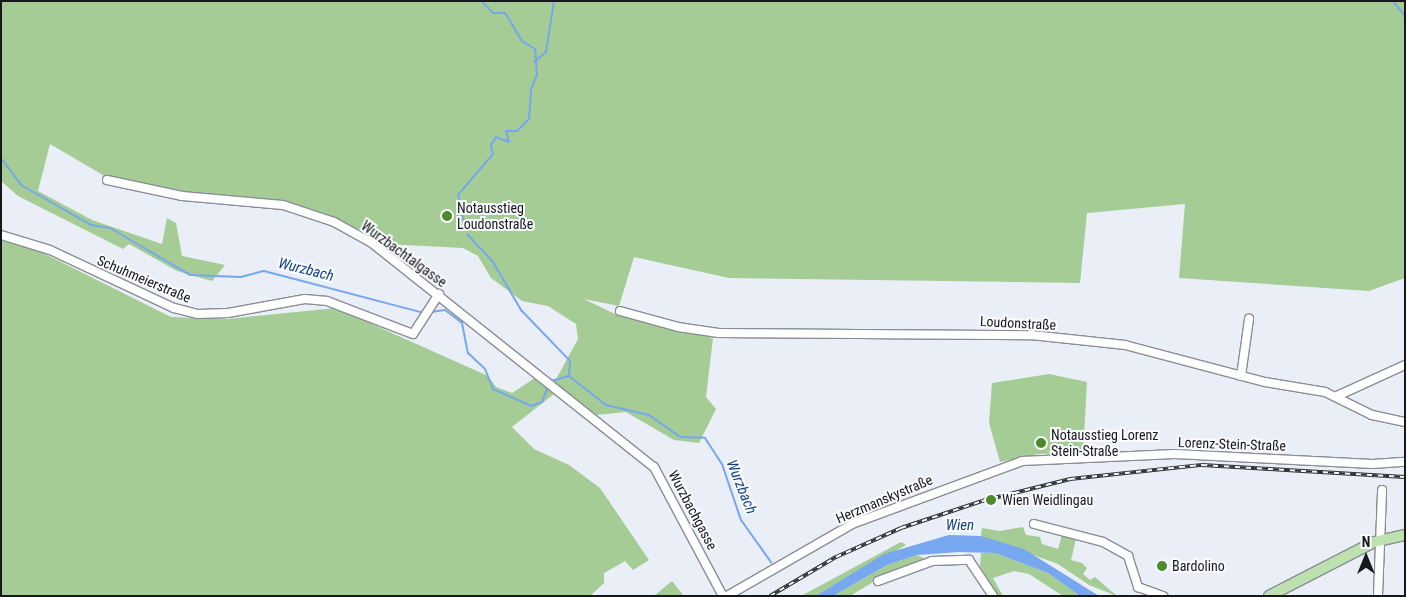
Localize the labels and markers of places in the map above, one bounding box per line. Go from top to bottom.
place label: Notausstieg Loudonstraße [457,200,533,232]
marker: Notausstieg Loudonstraße [441,210,453,222]
place label: Notausstieg Lorenz Stein-Straße [1051,427,1158,460]
marker: Notausstieg Lorenz Stein-Straße [1035,437,1047,449]
place label: Wien Weidlingau [1002,492,1093,508]
marker: Wien Weidlingau [984,493,998,507]
place label: Bardolino [1172,558,1225,574]
marker: Bardolino [1156,560,1168,572]

